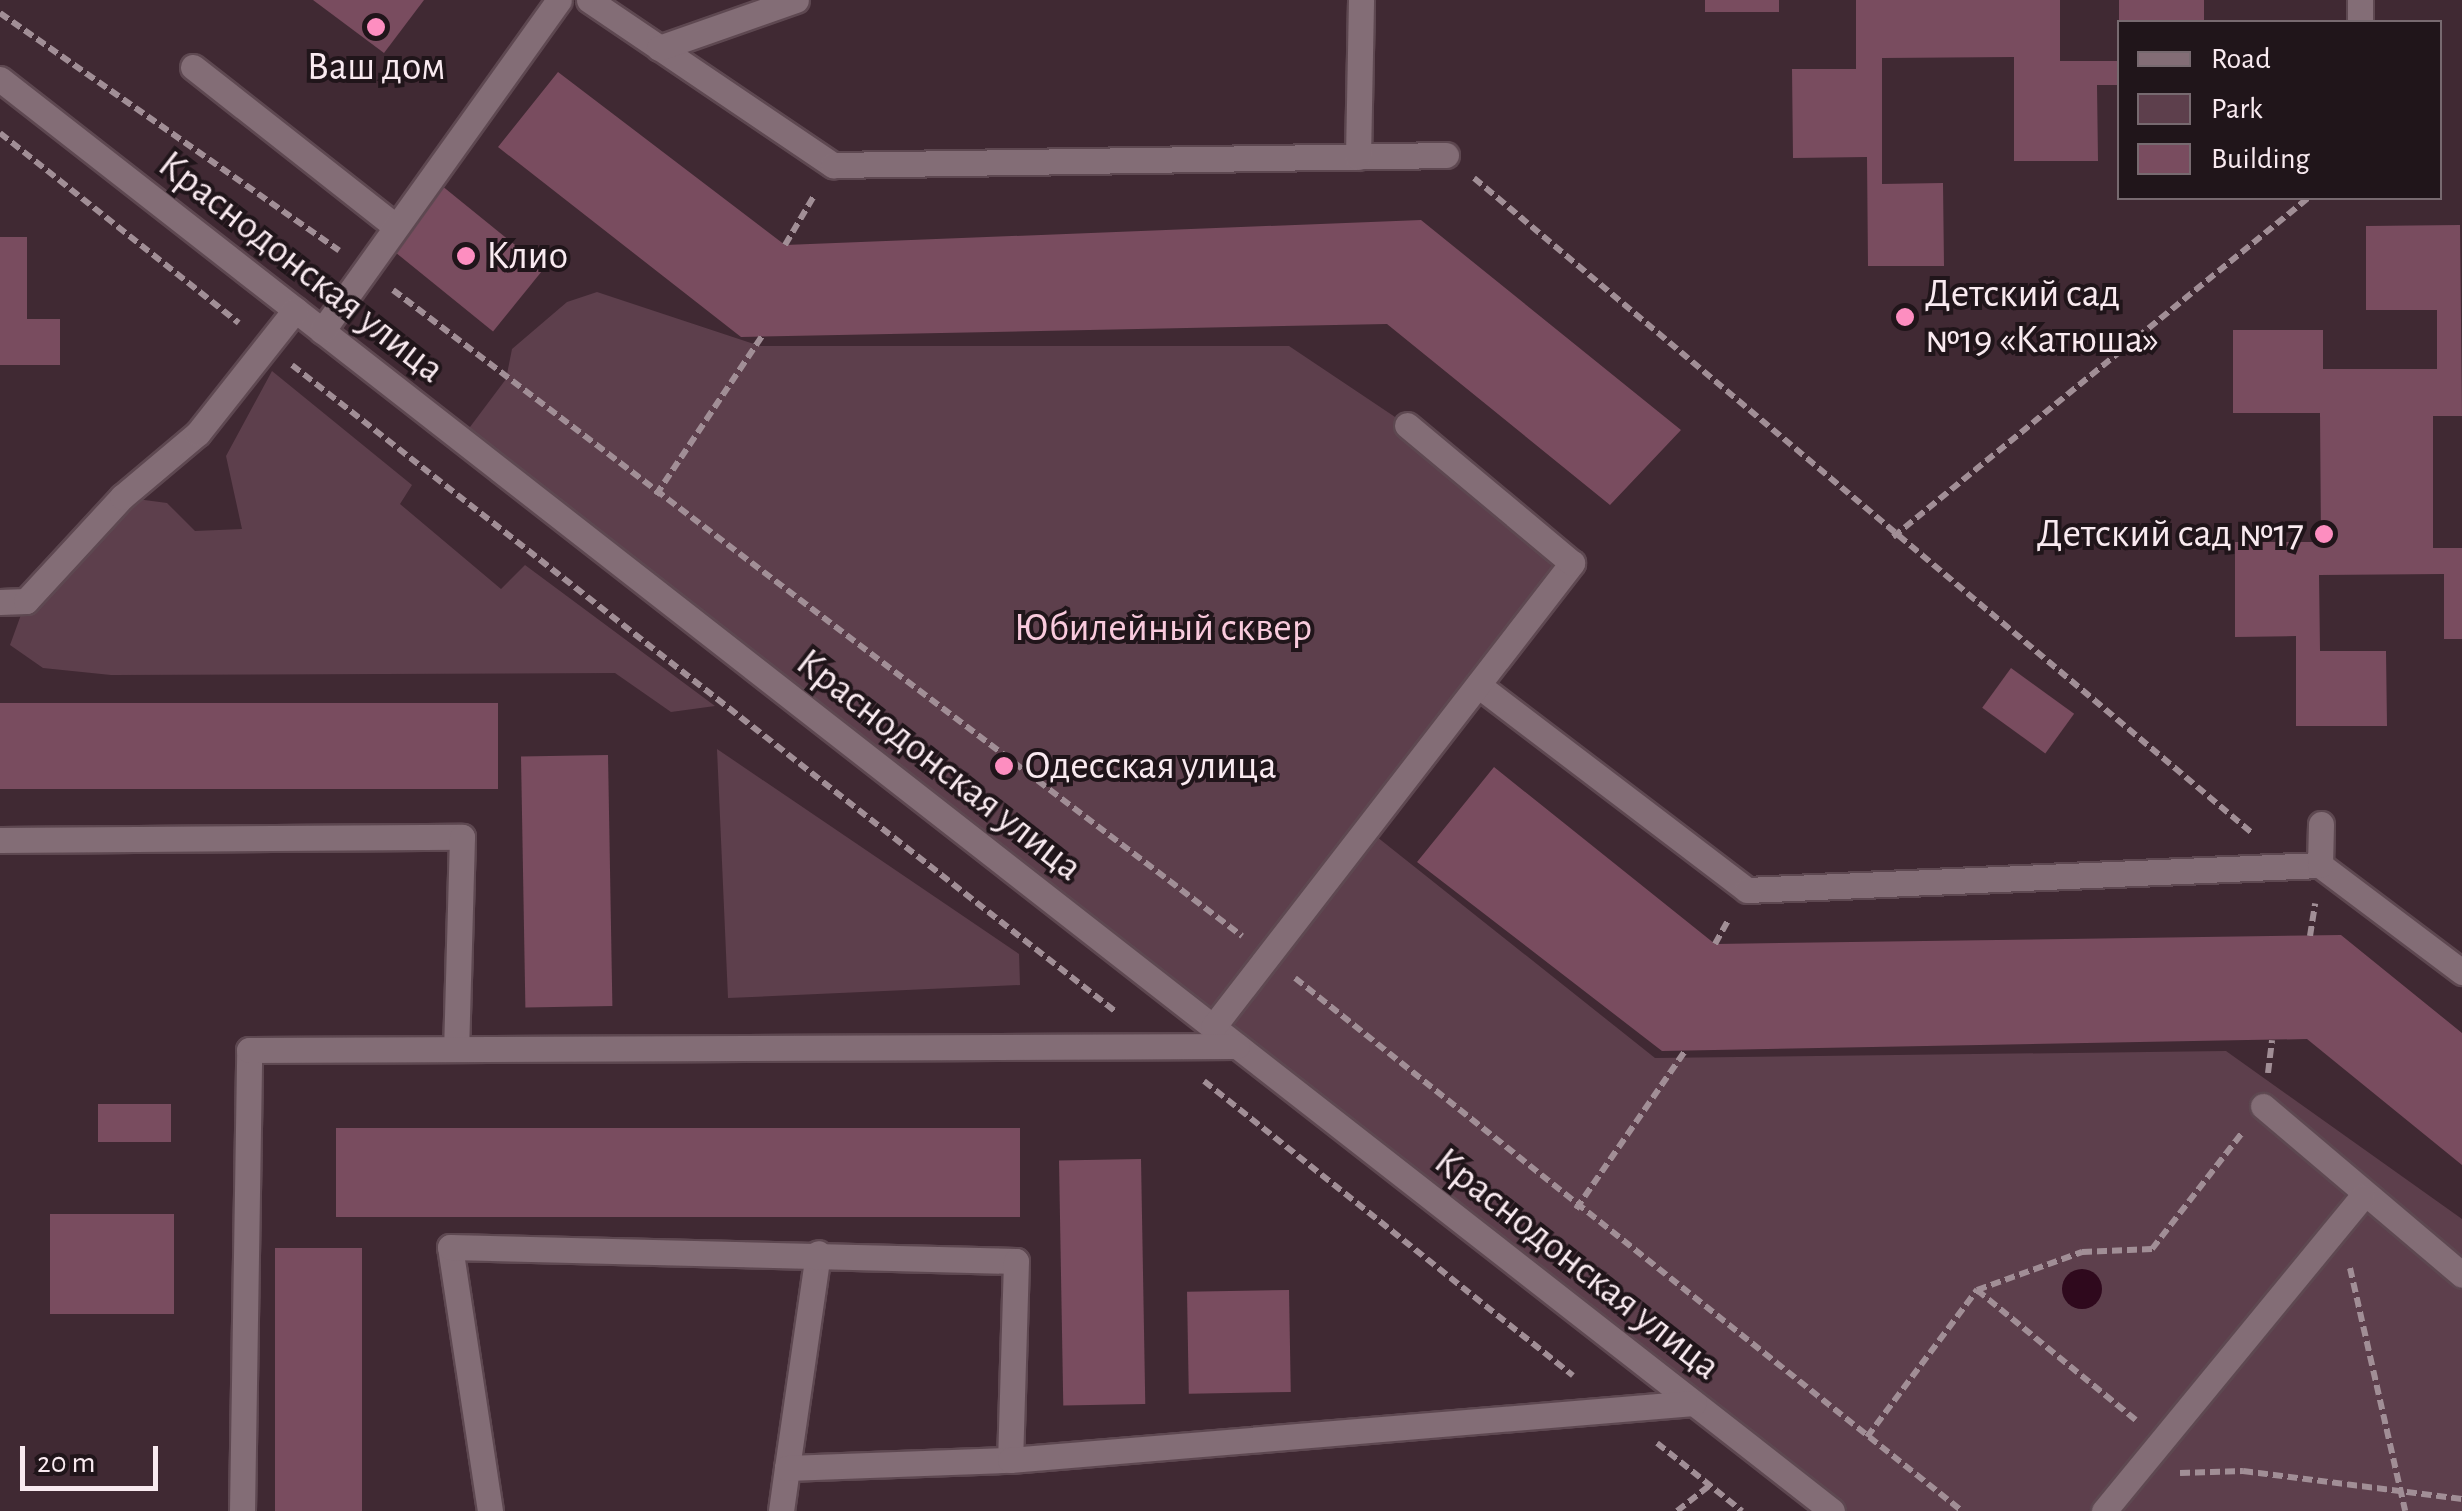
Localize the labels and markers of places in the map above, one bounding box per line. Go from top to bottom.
marker: Ваш дом [365,16,387,38]
place label: Ваш дом [306,43,446,91]
place label: Клио [486,232,568,280]
marker: Клио [455,245,477,267]
place label: Детский сад №19 «Катюша» [1925,270,2159,364]
marker: Детский сад №19 «Катюша» [1894,306,1916,328]
place label: Детский сад №17 [2037,510,2304,558]
marker: Детский сад №17 [2313,523,2335,545]
place label: Одесская улица [1024,742,1277,790]
marker: Одесская улица [993,755,1015,777]

